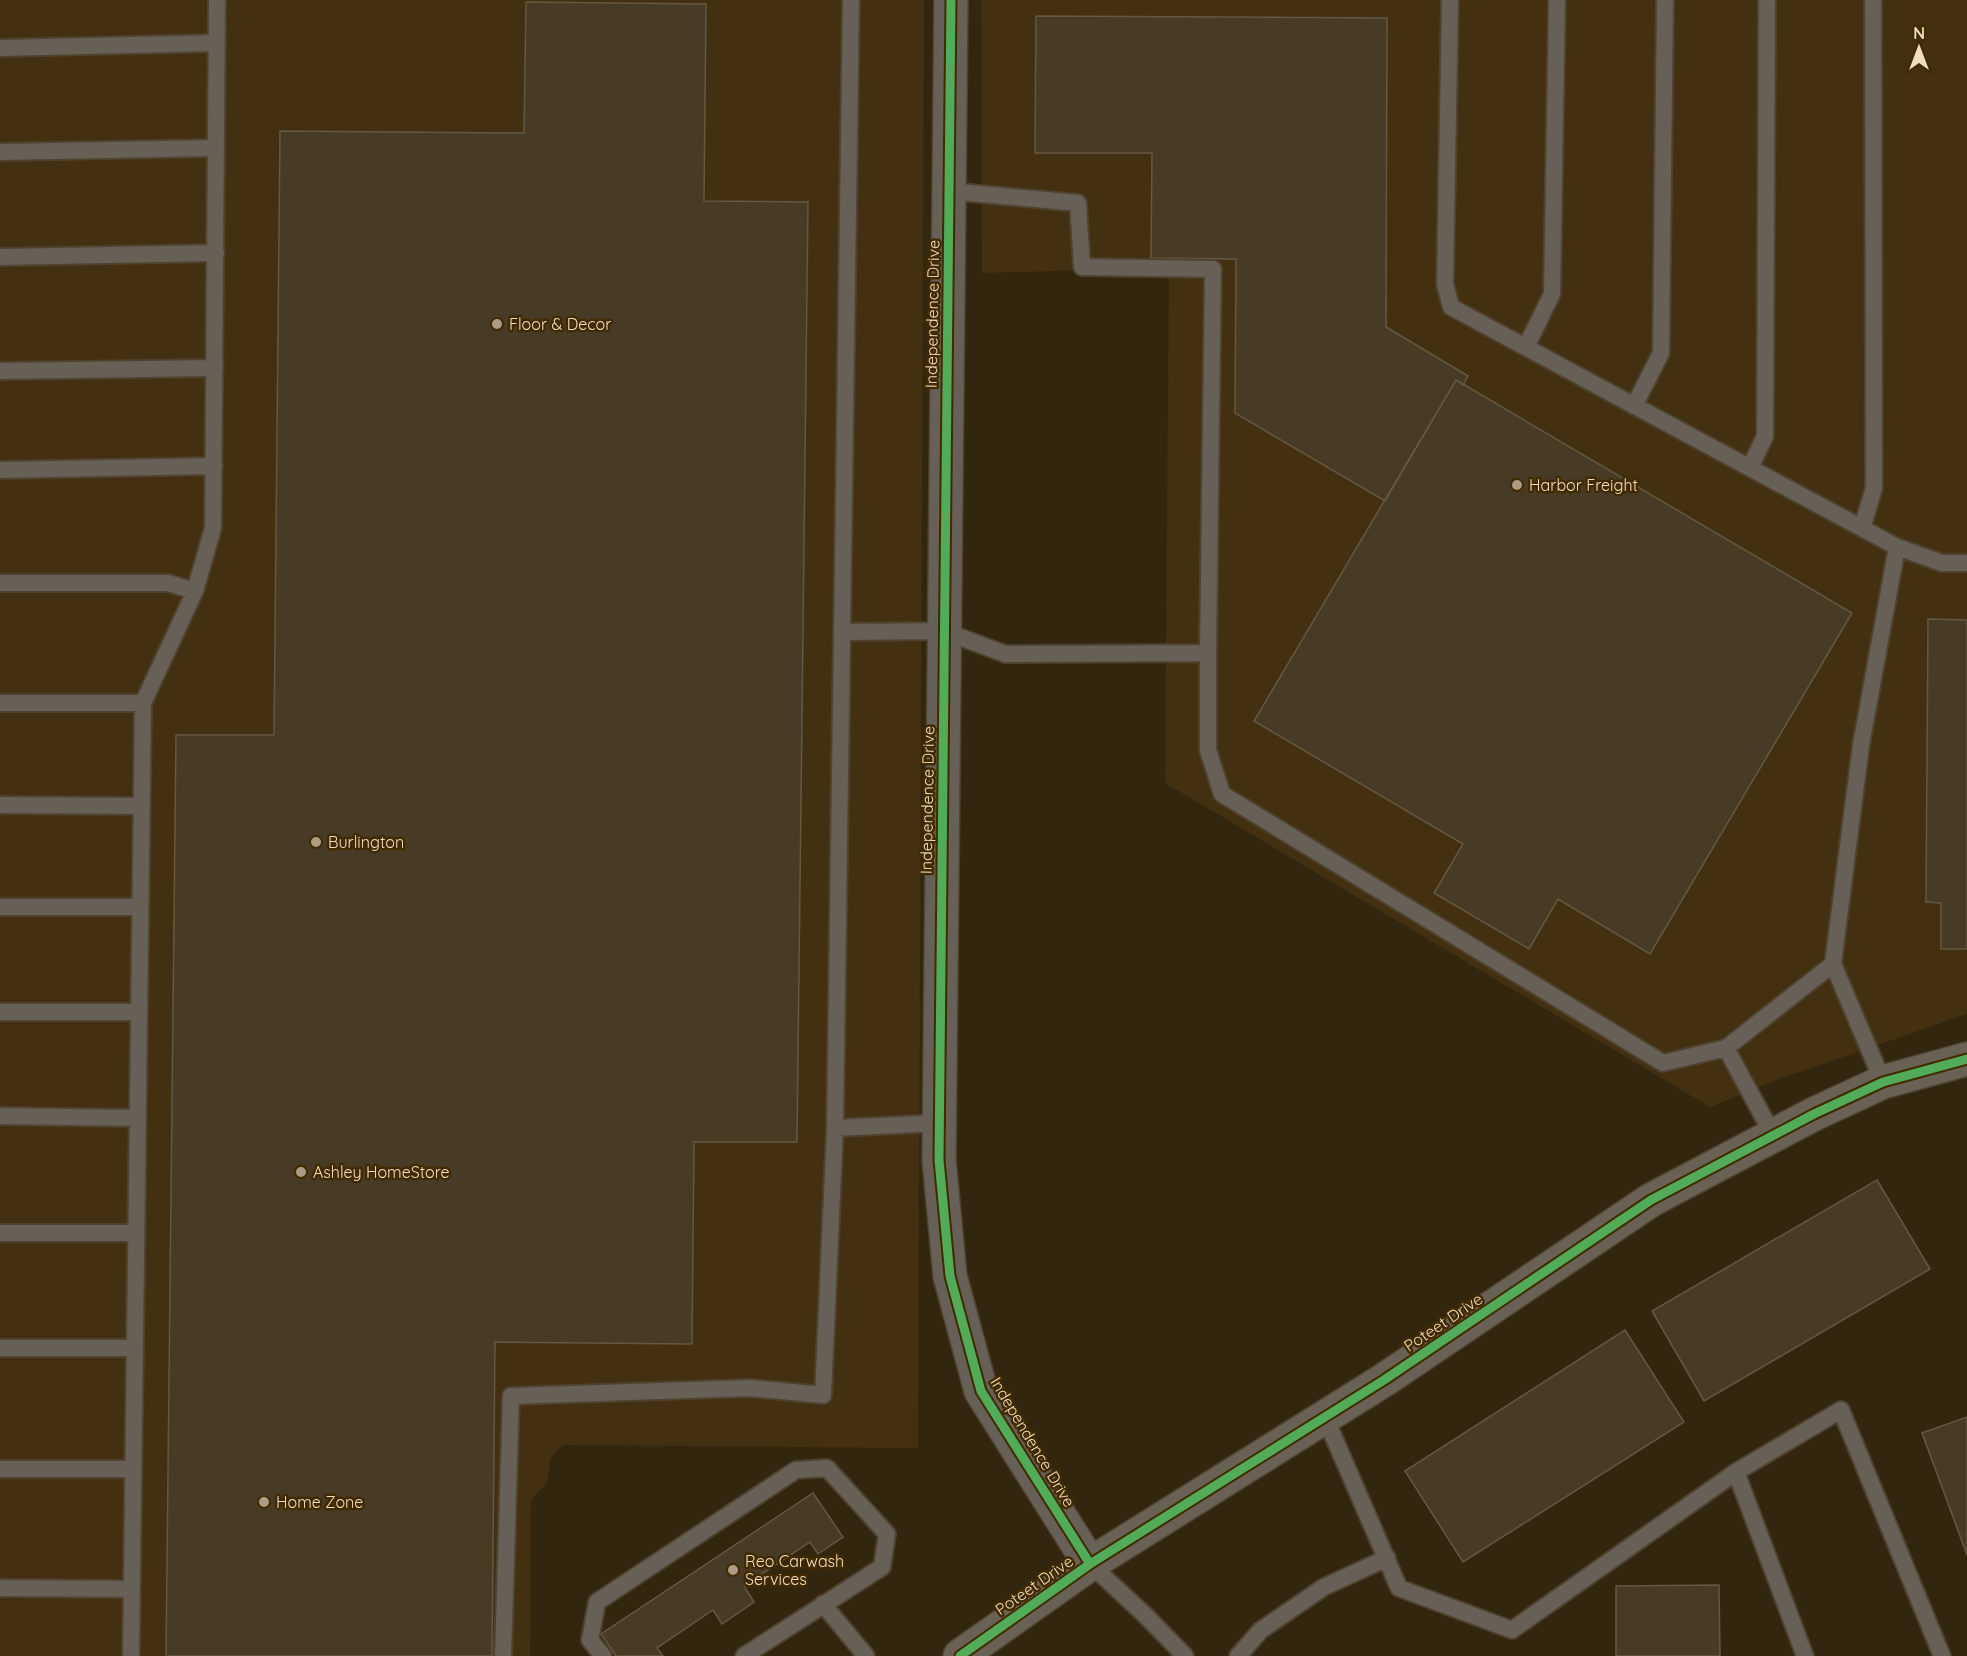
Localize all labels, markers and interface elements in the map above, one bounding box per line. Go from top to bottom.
north arrow [1889,18,1949,78]
text: N [1913,23,1925,43]
street label: Independence Drive [921,240,943,388]
place label: Floor & Decor [509,314,611,334]
marker: Floor & Decor [490,317,504,331]
place label: Harbor Freight [1529,475,1638,495]
marker: Harbor Freight [1510,478,1524,492]
street label: Independence Drive [916,726,938,874]
place label: Burlington [328,832,404,852]
marker: Burlington [309,835,323,849]
place label: Ashley HomeStore [313,1162,450,1182]
marker: Ashley HomeStore [294,1165,308,1179]
street label: Poteet Drive [1400,1288,1486,1356]
street label: Independence Drive [986,1373,1080,1511]
place label: Home Zone [276,1492,363,1512]
marker: Home Zone [257,1495,271,1509]
place label: Reo Carwash Services [745,1551,844,1589]
street label: Poteet Drive [991,1551,1077,1619]
marker: Reo Carwash Services [726,1563,740,1577]

